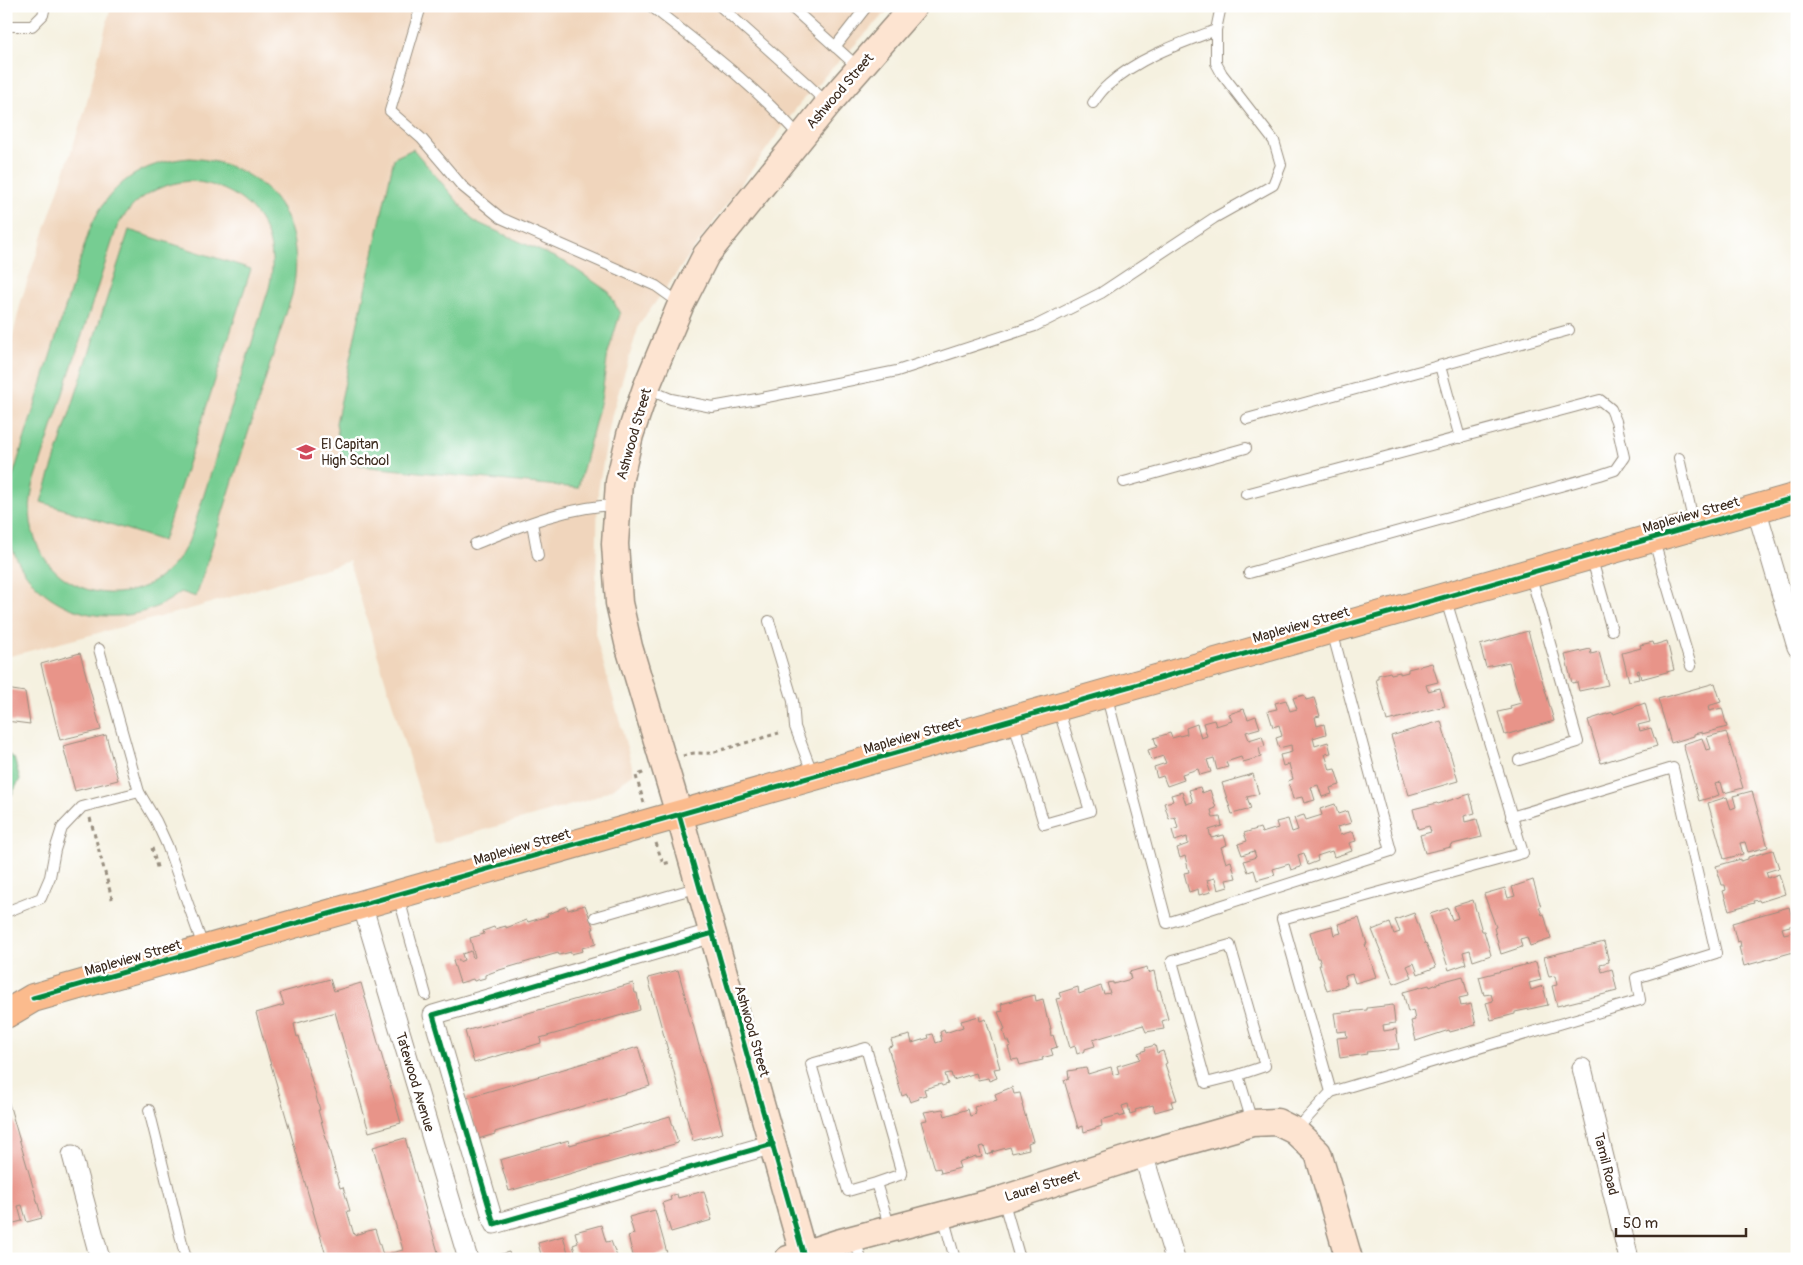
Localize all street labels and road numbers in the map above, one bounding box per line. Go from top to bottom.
street label: Ashwood Street [803,50,878,132]
street label: Ashwood Street [613,386,655,482]
street label: Mapleview Street [1641,493,1742,537]
street label: Mapleview Street [1251,603,1352,647]
street label: Mapleview Street [862,714,963,758]
street label: Mapleview Street [472,825,573,869]
street label: Mapleview Street [83,936,184,980]
street label: Ashwood Street [731,983,773,1079]
street label: Tatewood Avenue [392,1030,438,1134]
street label: Tamil Road [1590,1131,1622,1197]
street label: Laurel Street [1003,1166,1082,1205]

